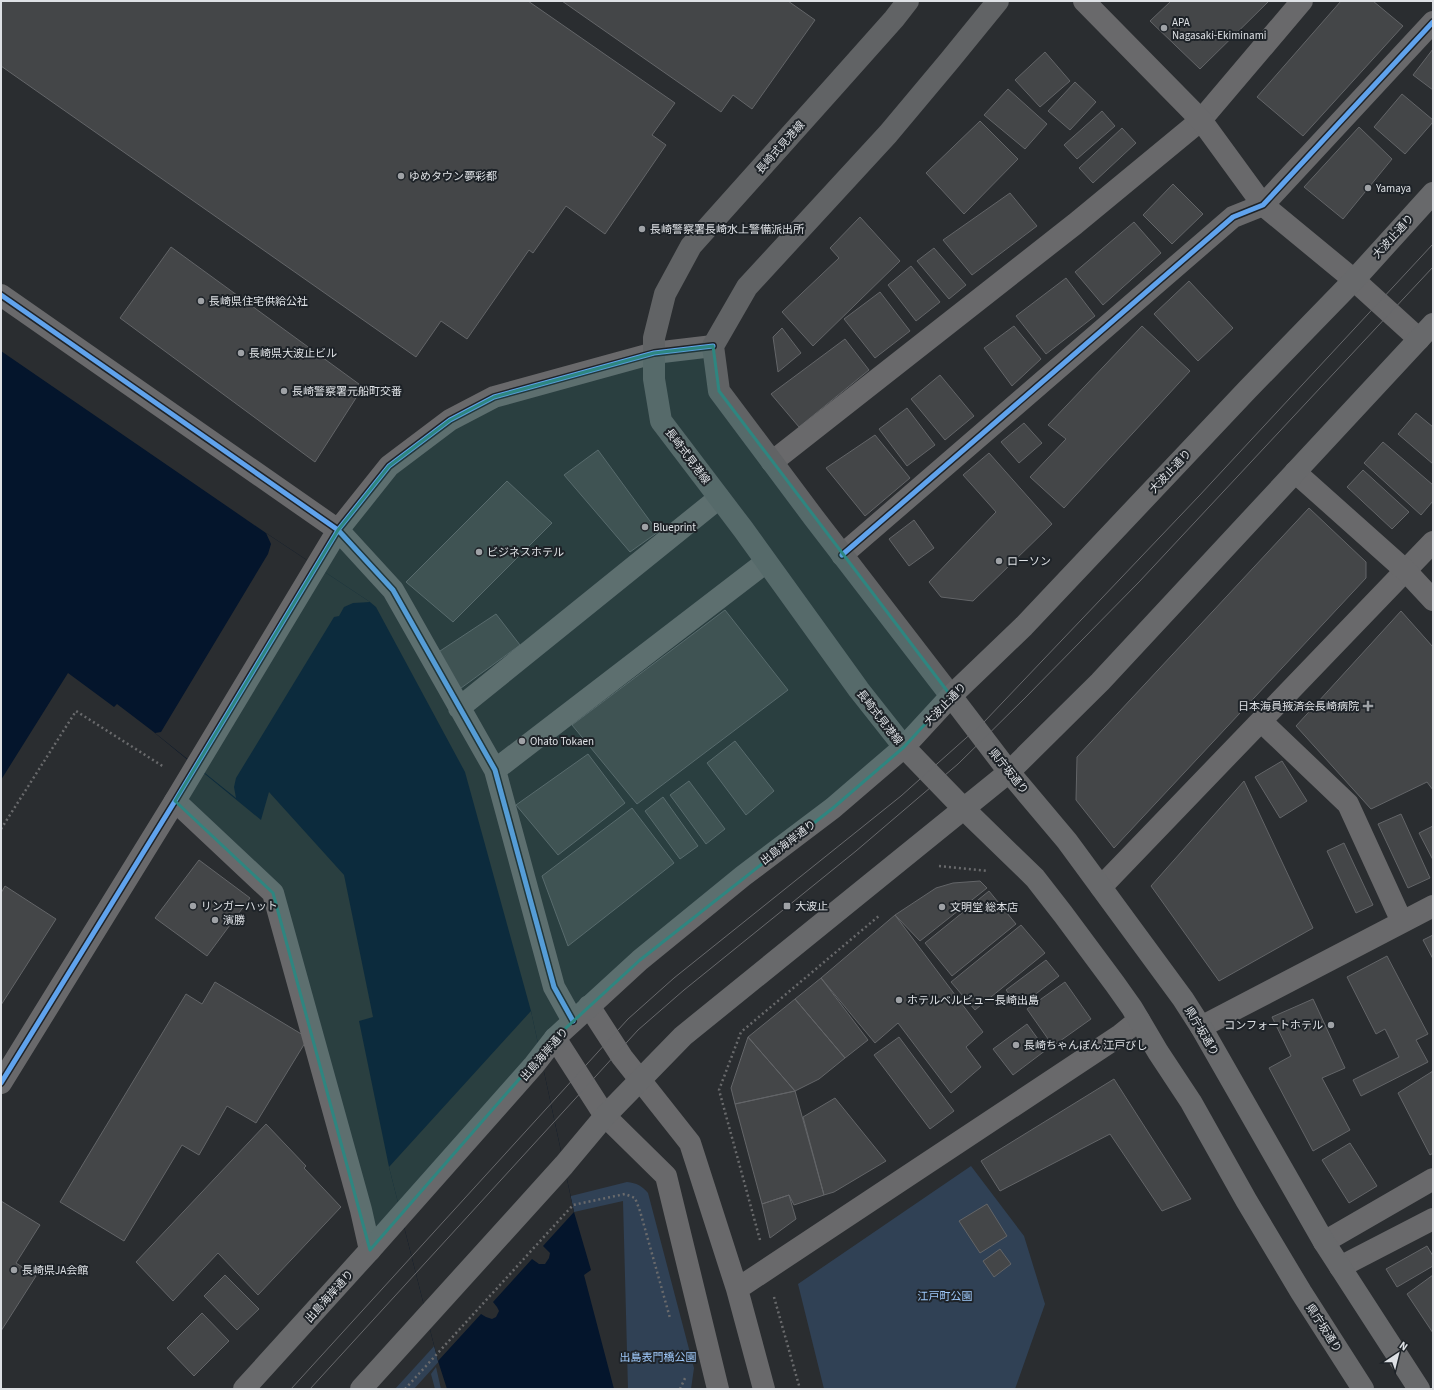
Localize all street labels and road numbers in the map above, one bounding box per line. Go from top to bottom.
street label: 長崎式見港線 [753,118,808,177]
street label: 大波止通り [1369,211,1417,262]
street label: 長崎式見港線 [662,425,713,487]
street label: 大波止通り [1146,446,1195,497]
street label: 大波止通り [921,679,970,729]
street label: 長崎式見港線 [853,687,906,748]
street label: 県庁坂通り [985,745,1032,797]
street label: 出島海岸通り [757,817,819,868]
street label: 県庁坂通り [1181,1004,1222,1059]
street label: 出島海岸通り [517,1025,572,1084]
street label: 出島海岸通り [302,1267,357,1326]
street label: 県庁坂通り [1302,1301,1345,1355]

